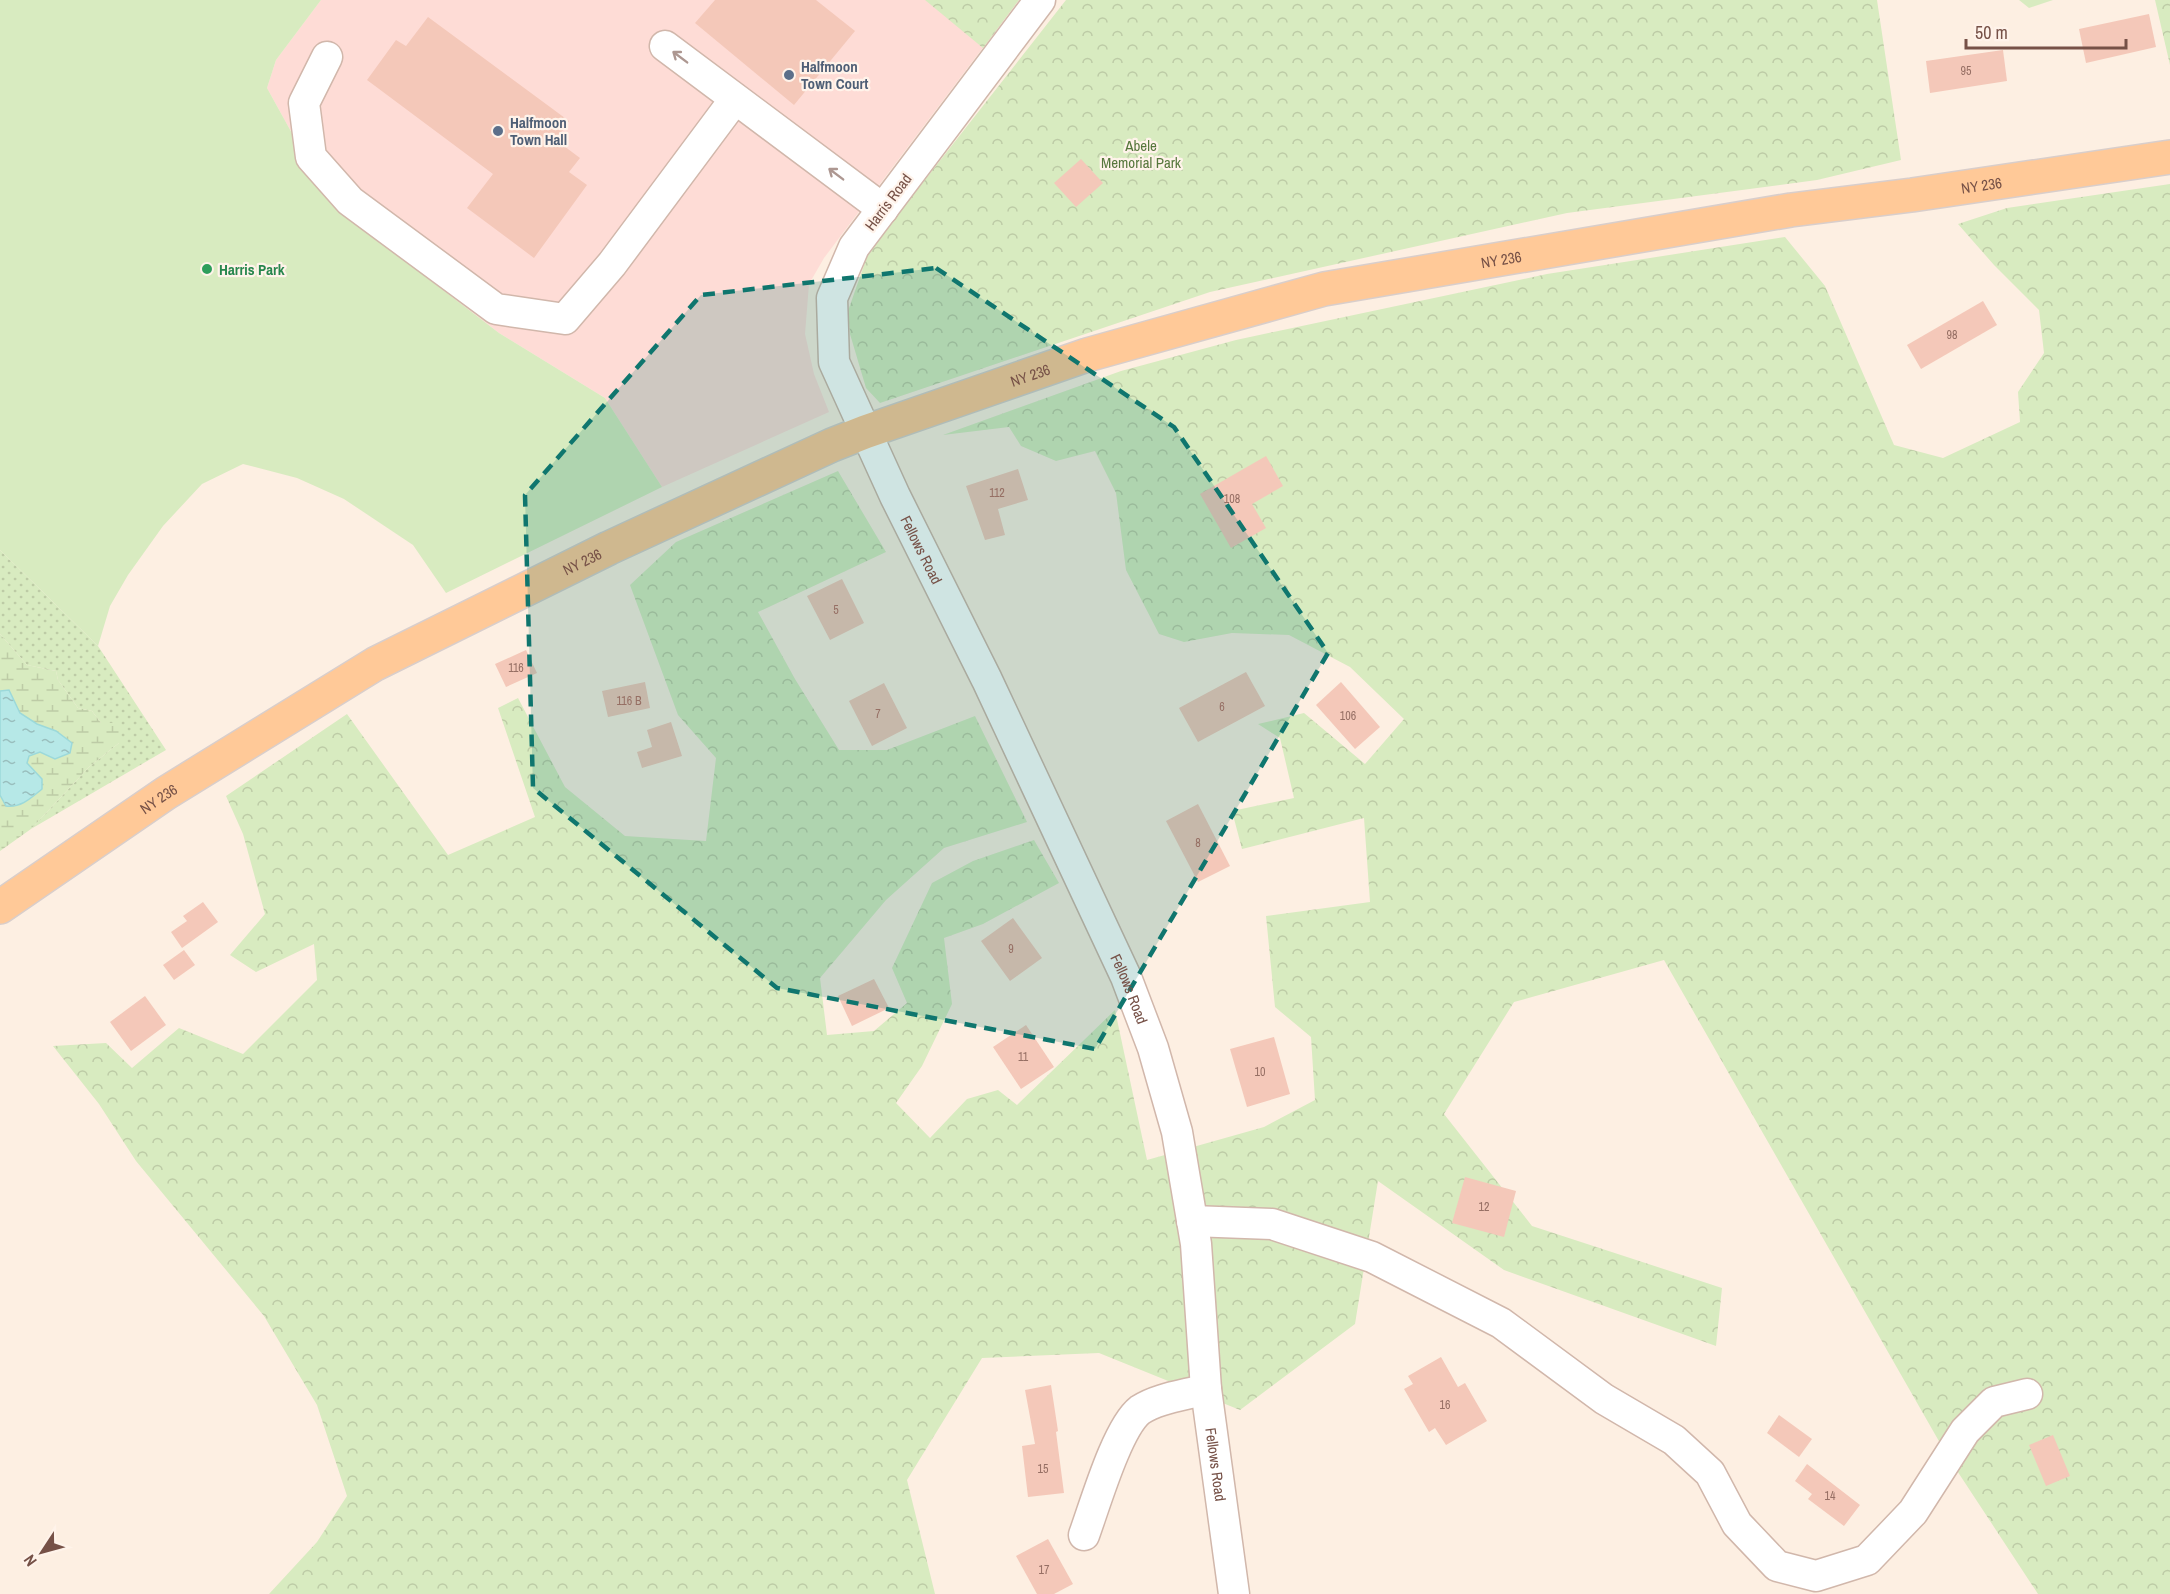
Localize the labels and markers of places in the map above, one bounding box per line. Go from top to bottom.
place label: Halfmoon Town Court [801,56,868,94]
marker: Halfmoon Town Court [782,68,796,82]
place label: Halfmoon Town Hall [510,112,567,150]
marker: Halfmoon Town Hall [491,124,505,138]
place label: Harris Park [219,259,285,280]
marker: Harris Park [200,262,214,276]

